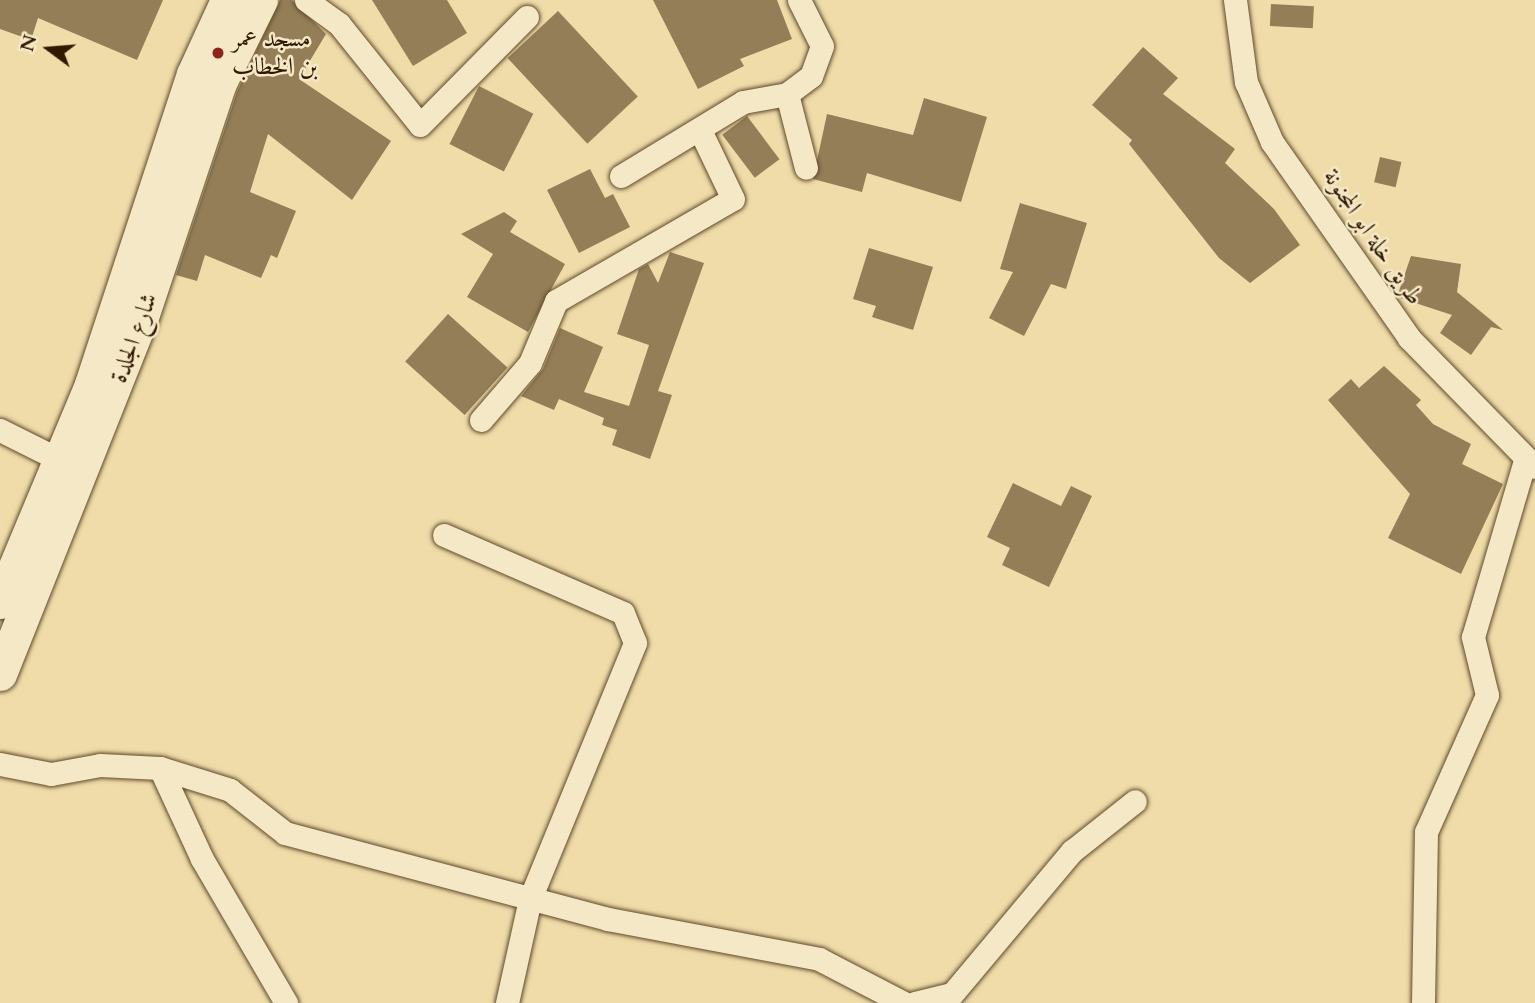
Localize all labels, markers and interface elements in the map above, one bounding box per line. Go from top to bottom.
north arrow [14,14,84,84]
place label: مسجد عمر بن الخطاب [232,25,318,81]
text: N [14,32,44,55]
marker: مسجد عمر بن الخطاب [210,45,226,61]
street label: طريق خلة ابو المجنونة [1317,163,1429,311]
street label: شارع الجلدة [104,289,164,387]

